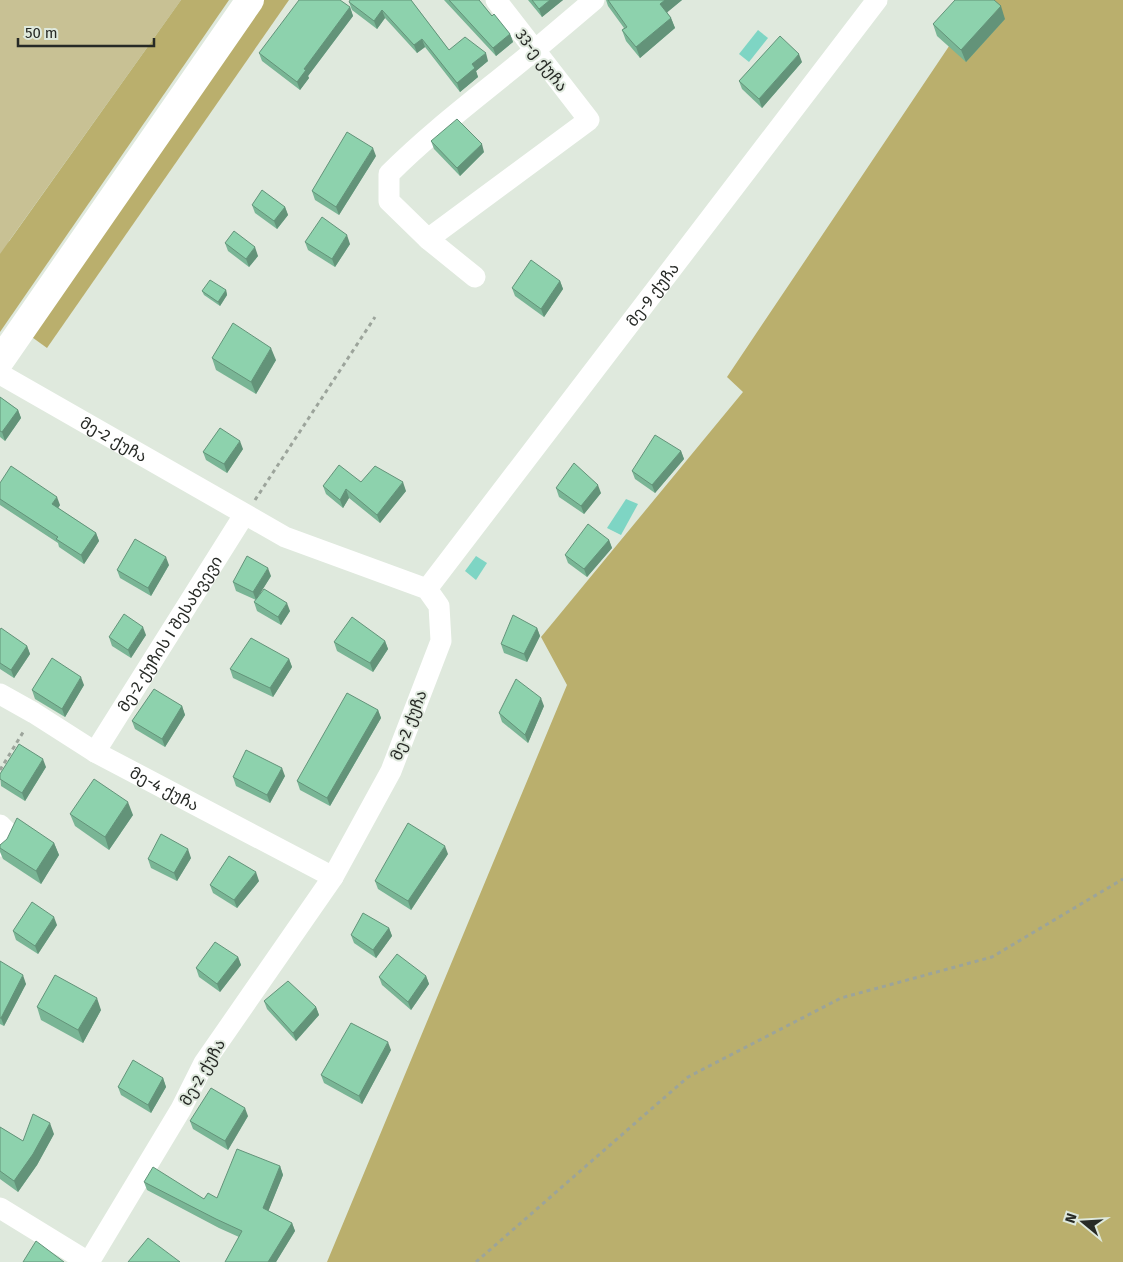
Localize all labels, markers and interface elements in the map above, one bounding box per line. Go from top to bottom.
scale bar [18,15,154,47]
text: 50 m [25,24,58,42]
street label: 33-ე ქუჩა [512,26,572,95]
street label: მე-9 ქუჩა [622,259,683,330]
street label: მე-2 ქუჩა [77,413,150,466]
street label: მე-2 ქუჩის I შესახვევი [114,552,226,715]
street label: მე-2 ქუჩა [386,687,431,763]
street label: მე-4 ქუჩა [127,763,202,815]
street label: მე-2 ქუჩა [176,1036,229,1109]
north arrow [1058,1197,1108,1247]
text: N [1062,1211,1081,1225]

